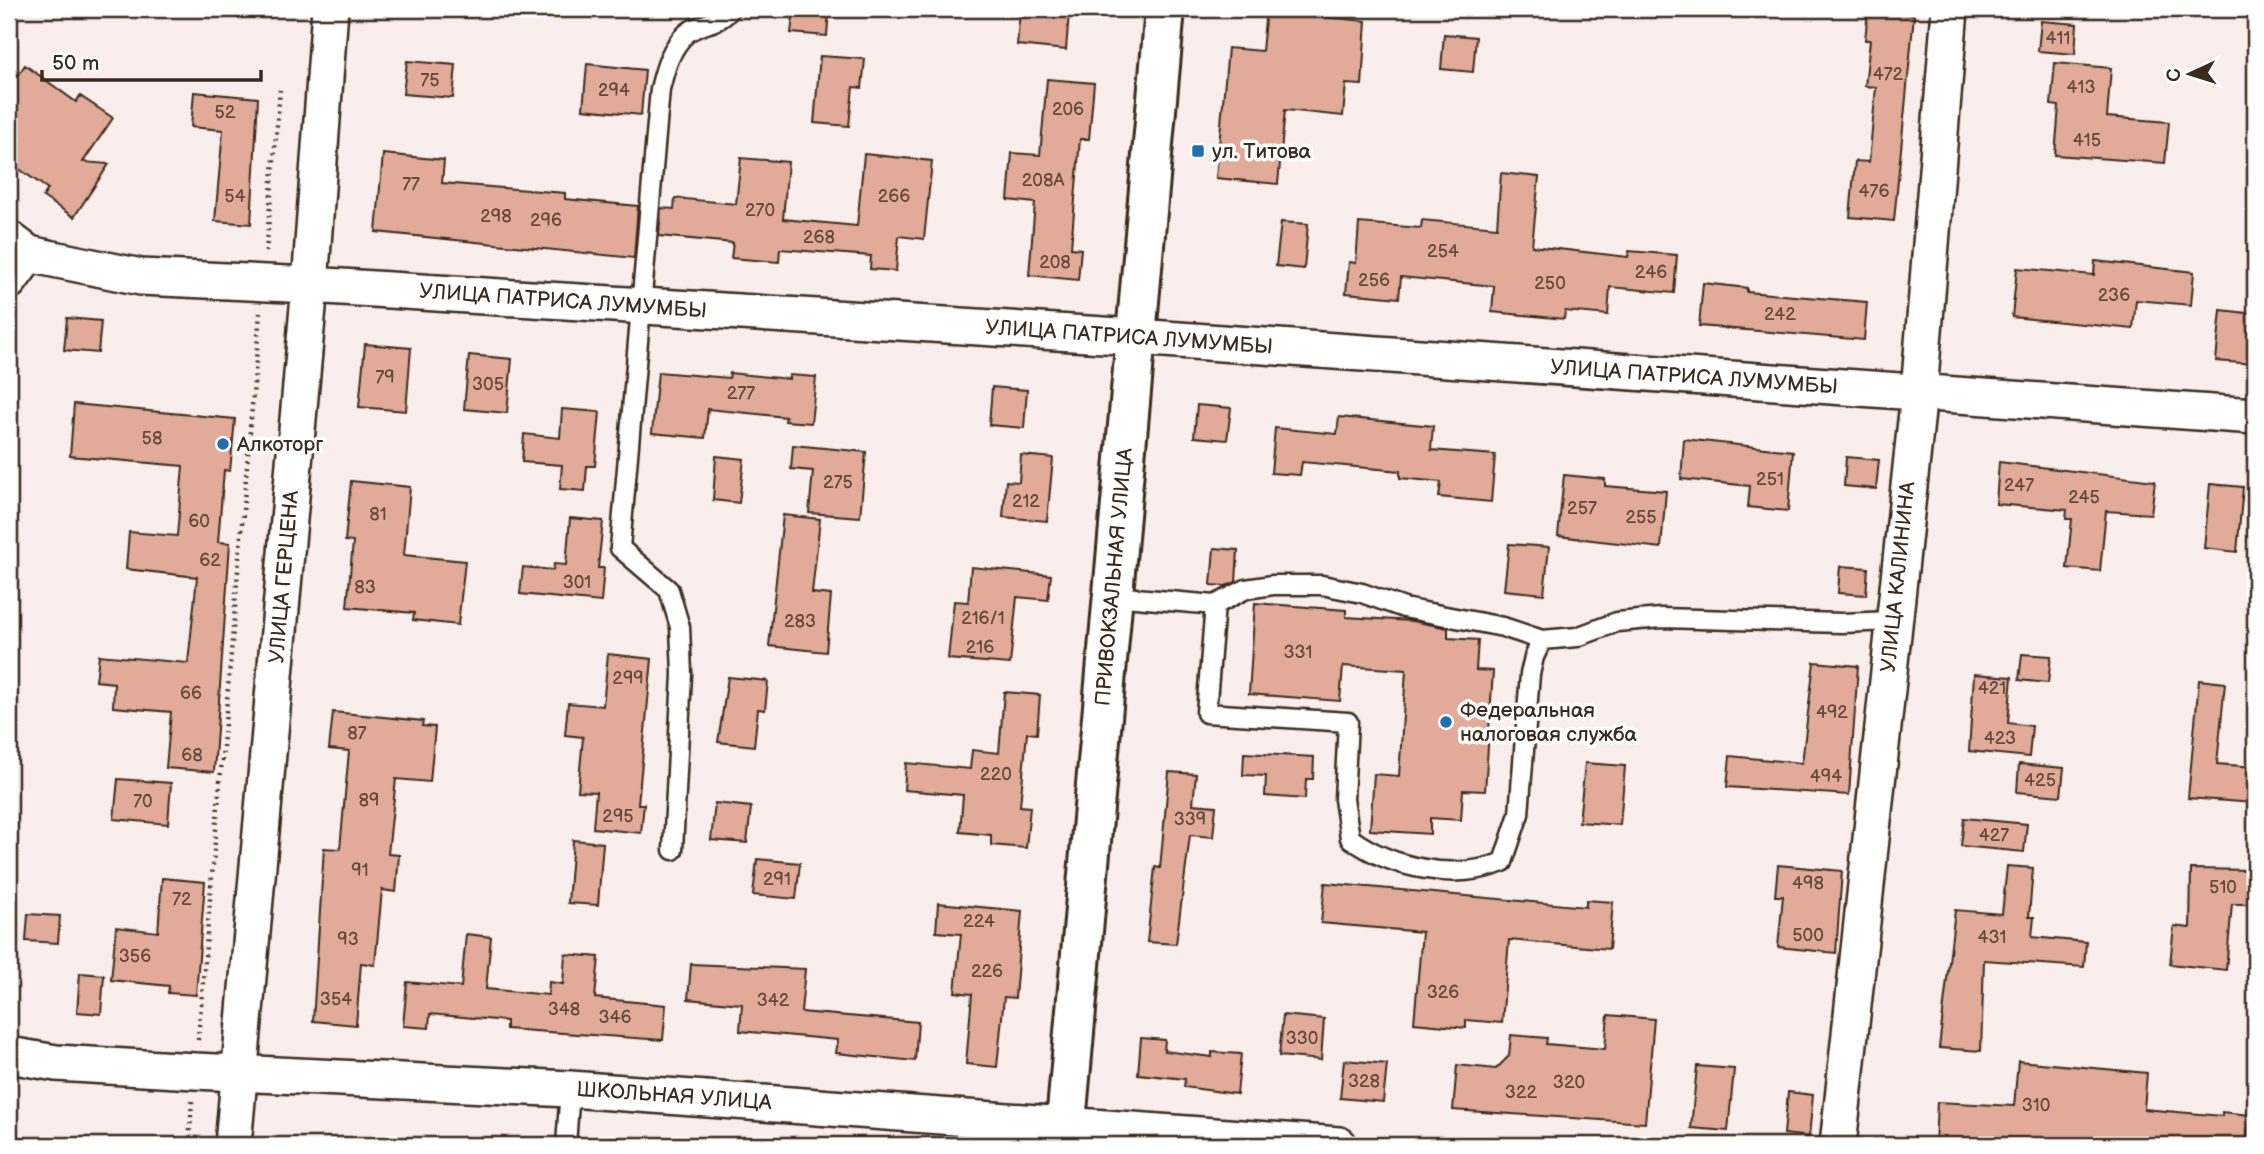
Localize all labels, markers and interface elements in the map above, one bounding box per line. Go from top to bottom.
house number: 411 [2046,28,2070,49]
scale bar [42,38,261,82]
north arrow [2156,38,2226,108]
text: 50 m [52,51,99,76]
house number: 472 [1873,64,1904,85]
text: С [2163,68,2186,82]
house number: 75 [420,70,440,91]
house number: 413 [2066,77,2096,98]
house number: 294 [598,80,630,101]
house number: 206 [1052,99,1084,120]
house number: 52 [215,102,236,123]
house number: 415 [2073,130,2101,151]
place label: ул. Титова [1212,139,1312,164]
marker: ул. Титова [1190,143,1206,159]
house number: 208А [1022,170,1064,191]
house number: 77 [402,174,420,195]
house number: 476 [1859,181,1889,202]
house number: 54 [224,186,246,207]
house number: 266 [878,186,910,207]
house number: 270 [745,200,775,221]
house number: 298 [480,206,512,227]
house number: 296 [530,210,562,231]
house number: 268 [803,227,835,248]
house number: 254 [1427,241,1459,262]
house number: 208 [1039,252,1071,273]
house number: 246 [1635,262,1667,283]
house number: 256 [1358,270,1390,291]
house number: 250 [1534,273,1566,294]
street label: УЛИЦА ПАТРИСА ЛУМУМБЫ [418,278,708,324]
house number: 236 [2098,285,2130,306]
house number: 242 [1764,304,1796,325]
street label: УЛИЦА ПАТРИСА ЛУМУМБЫ [984,314,1274,360]
street label: УЛИЦА ПАТРИСА ЛУМУМБЫ [1549,354,1839,400]
house number: 79 [375,367,395,388]
house number: 305 [472,374,504,395]
house number: 277 [727,383,755,404]
house number: 58 [142,428,162,449]
place label: Алкоторг [236,432,323,457]
marker: Алкоторг [215,436,231,452]
street label: ПРИВОКЗАЛЬНАЯ УЛИЦА [1090,447,1138,707]
house number: 251 [1756,469,1784,490]
house number: 275 [823,472,853,493]
house number: 247 [2004,475,2034,496]
street label: УЛИЦА КАЛИНИНА [1876,480,1920,674]
house number: 245 [2068,487,2100,508]
street label: УЛИЦА ГЕРЦЕНА [264,489,304,665]
house number: 212 [1012,491,1040,512]
house number: 257 [1567,498,1597,519]
house number: 81 [369,504,387,525]
house number: 255 [1625,507,1657,528]
house number: 60 [188,511,210,532]
house number: 62 [199,550,221,571]
house number: 301 [563,572,591,593]
house number: 83 [354,577,376,598]
house number: 216/1 [961,608,1005,629]
house number: 283 [784,611,816,632]
house number: 216 [966,637,994,658]
house number: 331 [1283,642,1313,663]
house number: 299 [612,668,644,689]
house number: 421 [1978,678,2006,699]
house number: 66 [180,683,202,704]
place label: Федеральная налоговая служба [1460,698,1638,747]
house number: 492 [1816,702,1848,723]
marker: Федеральная налоговая служба [1438,714,1454,730]
house number: 87 [347,723,367,744]
house number: 423 [1984,728,2016,749]
house number: 68 [181,745,203,766]
house number: 220 [980,764,1012,785]
house number: 494 [1810,766,1842,787]
house number: 425 [2024,770,2056,791]
house number: 89 [359,790,379,811]
house number: 70 [133,791,153,812]
house number: 295 [602,806,634,827]
house number: 339 [1174,809,1206,830]
house number: 427 [1979,825,2009,846]
house number: 91 [351,860,369,881]
house number: 291 [763,869,791,890]
house number: 498 [1792,873,1824,894]
house number: 510 [2209,877,2237,898]
house number: 72 [172,889,192,910]
house number: 224 [963,911,995,932]
house number: 500 [1792,925,1824,946]
house number: 431 [1977,927,2007,948]
house number: 93 [337,929,359,950]
house number: 356 [119,946,151,967]
house number: 226 [971,961,1003,982]
house number: 326 [1427,982,1459,1003]
house number: 354 [320,989,352,1010]
house number: 342 [757,990,790,1011]
house number: 348 [548,999,580,1020]
house number: 346 [598,1007,632,1028]
house number: 330 [1286,1028,1318,1049]
house number: 328 [1348,1071,1380,1092]
house number: 320 [1553,1072,1585,1093]
street label: ШКОЛЬНАЯ УЛИЦА [576,1077,773,1115]
house number: 322 [1505,1082,1538,1103]
house number: 310 [2022,1095,2050,1116]

